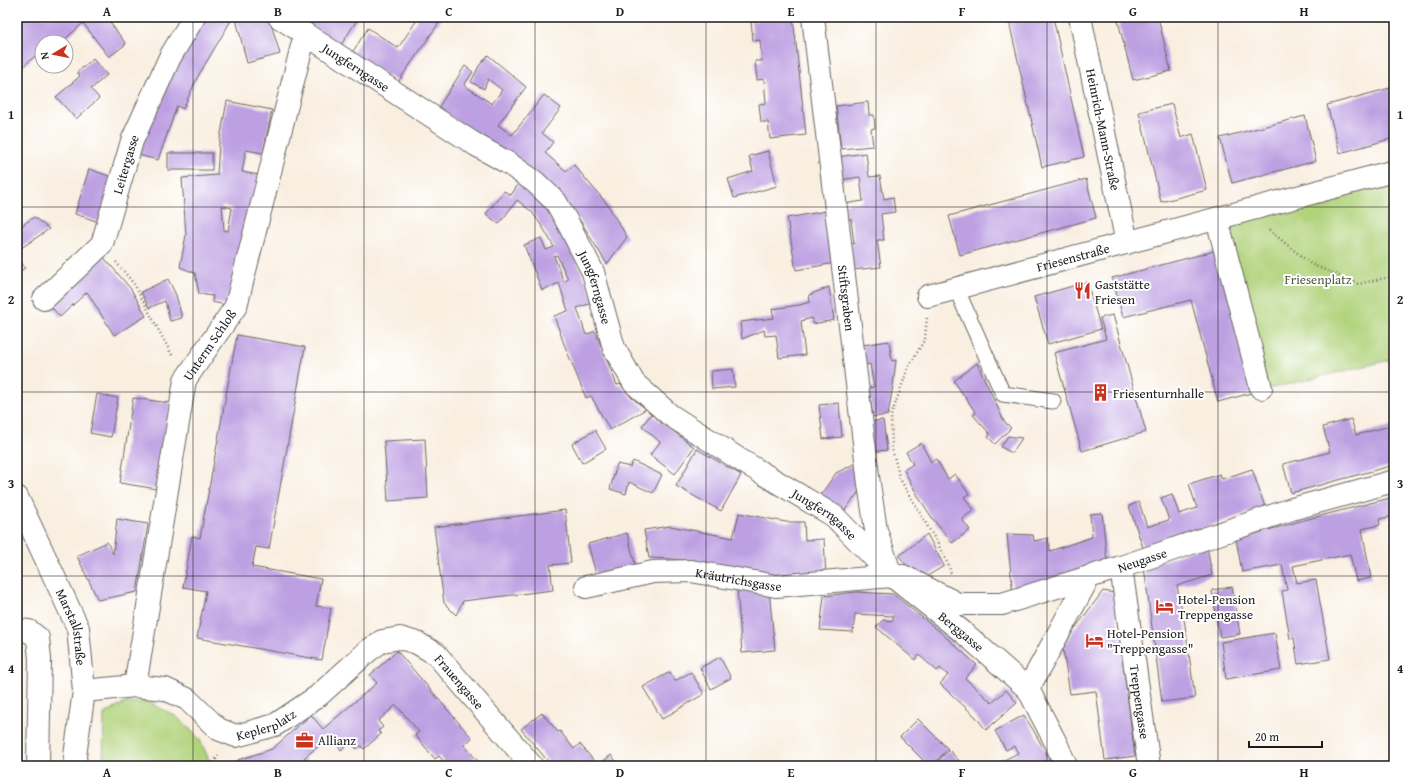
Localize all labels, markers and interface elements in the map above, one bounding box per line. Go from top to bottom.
text: A [103,2,112,21]
text: B [274,2,282,21]
text: C [445,2,453,21]
text: D [616,2,624,21]
text: E [788,2,795,21]
text: F [959,2,966,21]
text: G [1129,2,1137,21]
text: H [1299,2,1309,21]
north arrow [34,34,74,74]
street label: Jungferngasse [317,37,394,96]
text: N [36,50,53,61]
street label: Heinrich-Mann-Straße [1081,67,1125,192]
text: 1 [8,105,14,124]
text: 1 [1397,105,1403,124]
street label: Leitergasse [108,131,143,196]
street label: Friesenstraße [1034,238,1112,276]
street label: Jungferngasse [573,245,616,326]
street label: Stiftsgraben [833,264,860,333]
park label: Friesenplatz [1284,270,1352,289]
place label: Gaststätte Friesen [1095,275,1150,309]
restaurant icon: Gaststätte Friesen [1072,281,1092,301]
text: 2 [8,290,15,309]
text: 2 [1397,290,1404,309]
street label: Unterm Schloß [178,305,241,384]
building icon: Friesenturnhalle [1090,383,1110,403]
place label: Friesenturnhalle [1113,384,1204,403]
text: 3 [8,474,14,493]
text: 3 [1397,474,1403,493]
street label: Jungferngasse [787,483,861,544]
street label: Neugasse [1115,543,1169,577]
street label: Kräutrichsgasse [694,562,782,596]
street label: Marstallstraße [51,585,91,666]
place label: Hotel-Pension Treppengasse [1178,590,1256,624]
hotel icon: Hotel-Pension Treppengasse [1155,596,1175,616]
street label: Berggasse [934,607,988,656]
place label: Hotel-Pension "Treppengasse" [1107,624,1193,658]
hotel icon: Hotel-Pension "Treppengasse" [1084,630,1104,650]
street label: Frauengasse [430,650,489,713]
text: 4 [8,659,15,678]
text: 4 [1397,659,1404,678]
street label: Treppengasse [1125,663,1155,740]
street label: Keplerplatz [234,704,300,745]
scale bar [1249,723,1322,749]
text: 20 m [1255,728,1279,745]
office icon: Allianz [295,730,315,750]
place label: Allianz [318,731,356,750]
text: A [103,763,112,782]
text: B [274,763,282,782]
text: C [445,763,453,782]
text: D [616,763,624,782]
text: E [788,763,795,782]
text: F [959,763,966,782]
text: G [1129,763,1137,782]
text: H [1299,763,1309,782]

